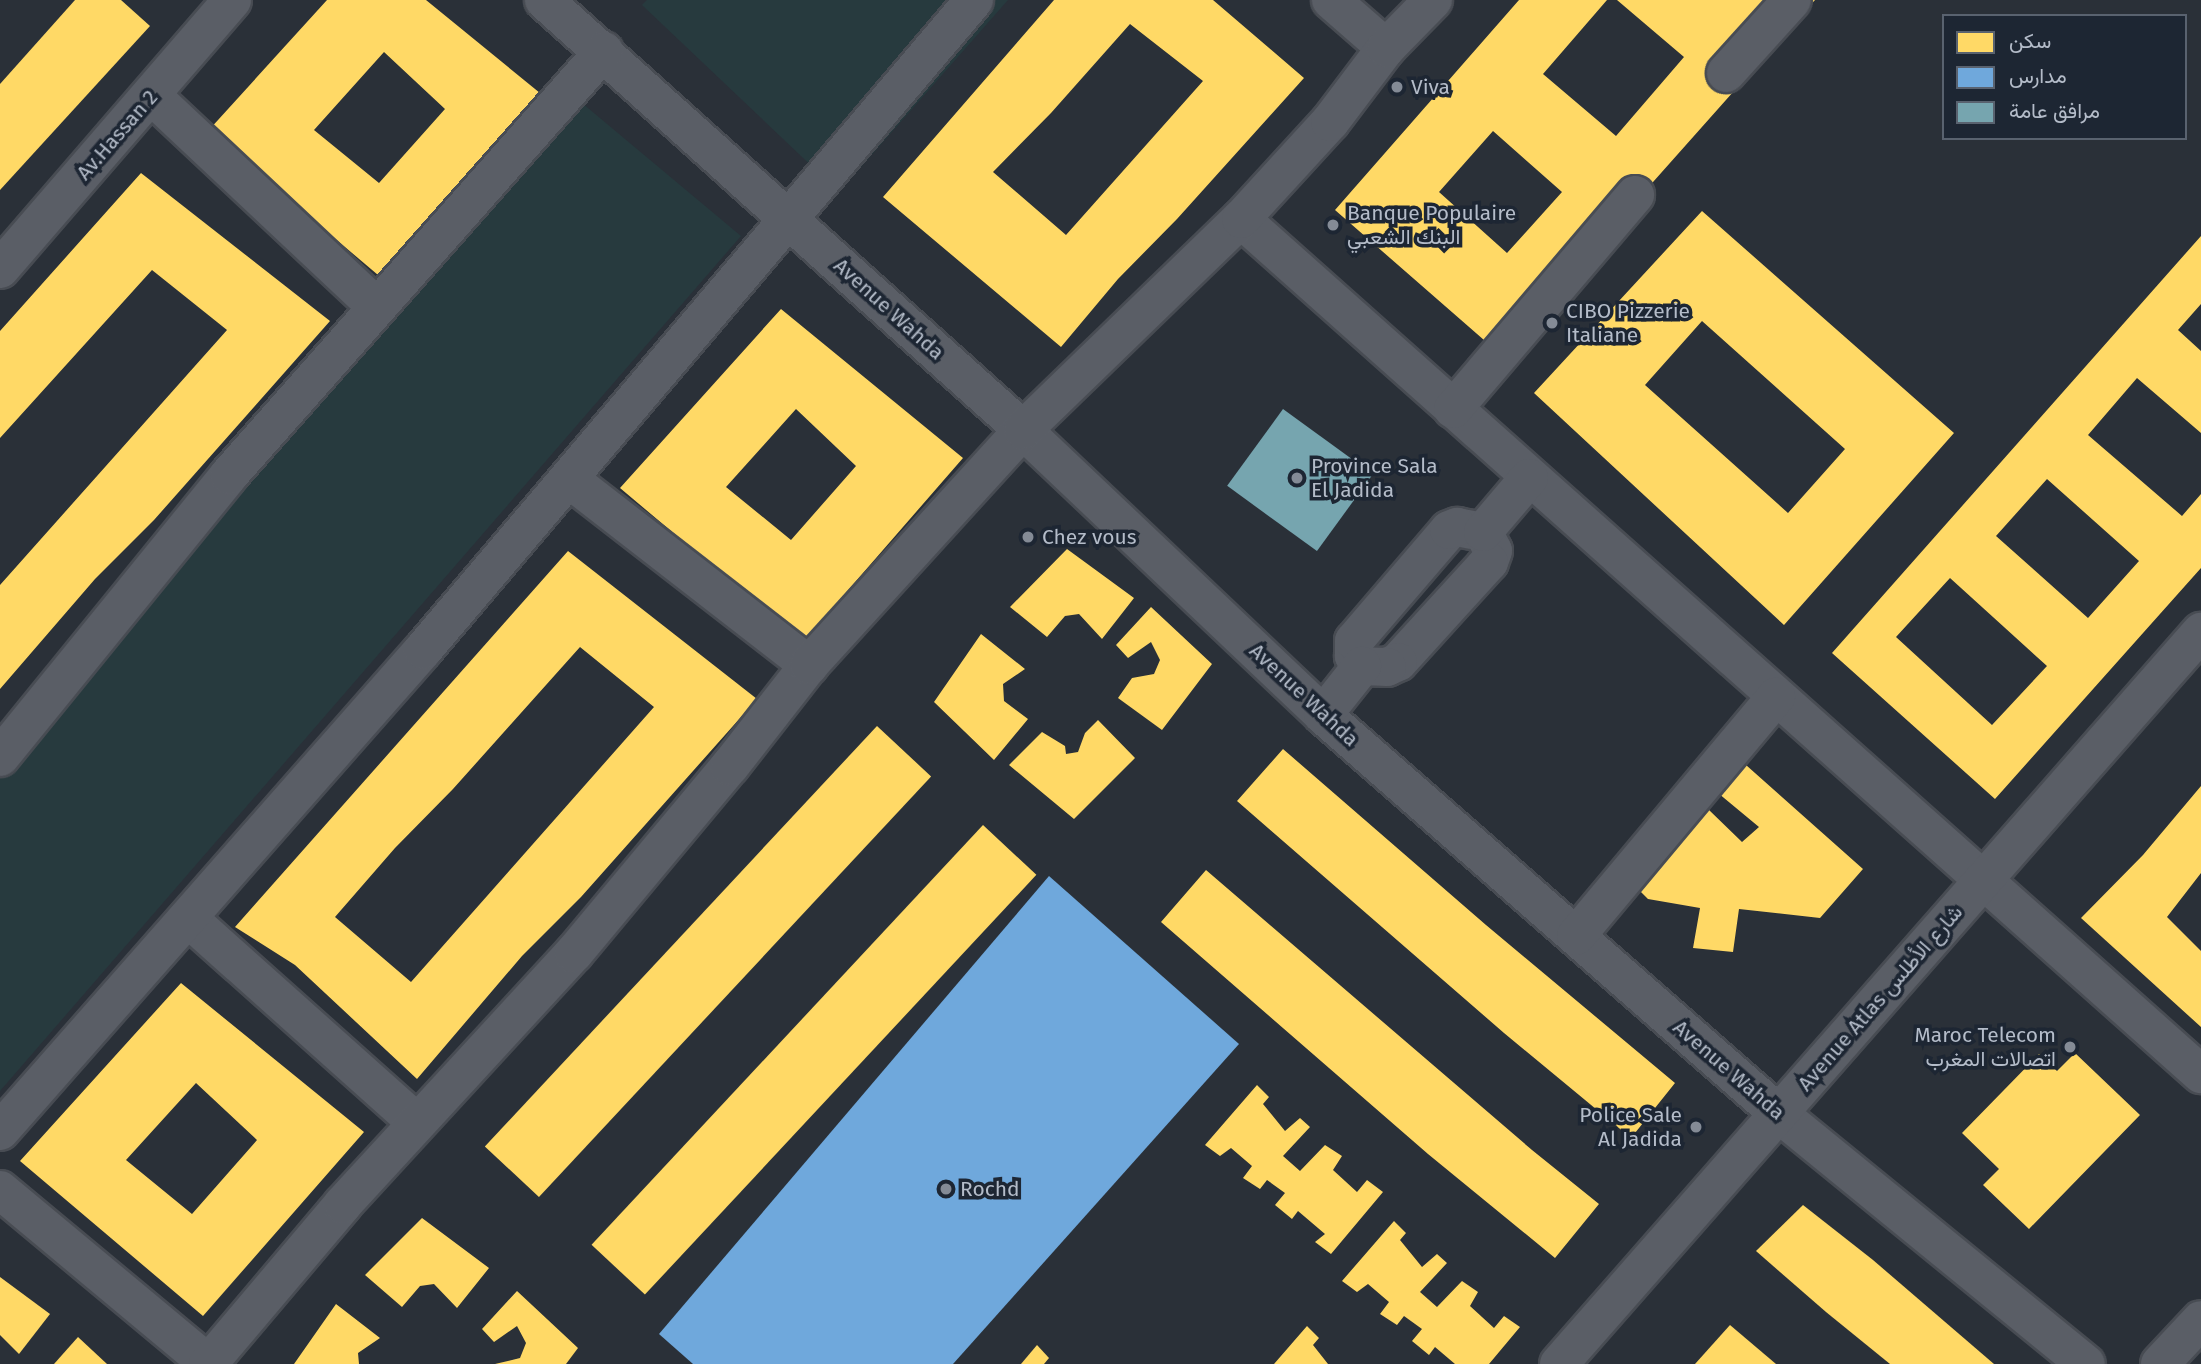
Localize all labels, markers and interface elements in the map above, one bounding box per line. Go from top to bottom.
legend [1942,14,2187,140]
text: سكن [2009,28,2051,54]
text: مدارس [2009,63,2067,89]
place label: Viva [1411,74,1450,100]
marker: Viva [1389,79,1405,95]
street label: Av.Hassan 2 [71,85,163,185]
text: مرافق عامة [2009,98,2100,124]
place label: Banque Populaire البنك الشعبي [1347,200,1516,250]
marker: Banque Populaire البنك الشعبي [1325,217,1341,233]
street label: Avenue Wahda [829,253,949,365]
place label: CIBO Pizzerie Italiane [1566,298,1690,348]
marker: CIBO Pizzerie Italiane [1544,315,1560,331]
place label: Province Sala El Jadida [1311,453,1438,503]
marker: Province Sala El Jadida [1289,470,1305,486]
place label: Chez vous [1042,524,1136,550]
marker: Chez vous [1020,529,1036,545]
street label: Avenue Wahda [1244,638,1364,752]
street label: Avenue Atlas شارع الأطلس [1792,900,1968,1096]
street label: Avenue Wahda [1668,1015,1790,1125]
place label: Maroc Telecom اتصالات المغرب [1914,1022,2056,1072]
marker: Maroc Telecom اتصالات المغرب [2062,1039,2078,1055]
place label: Police Sale Al Jadida [1579,1102,1682,1152]
marker: Police Sale Al Jadida [1688,1119,1704,1135]
place label: Rochd [960,1176,1020,1202]
marker: Rochd [938,1181,954,1197]

